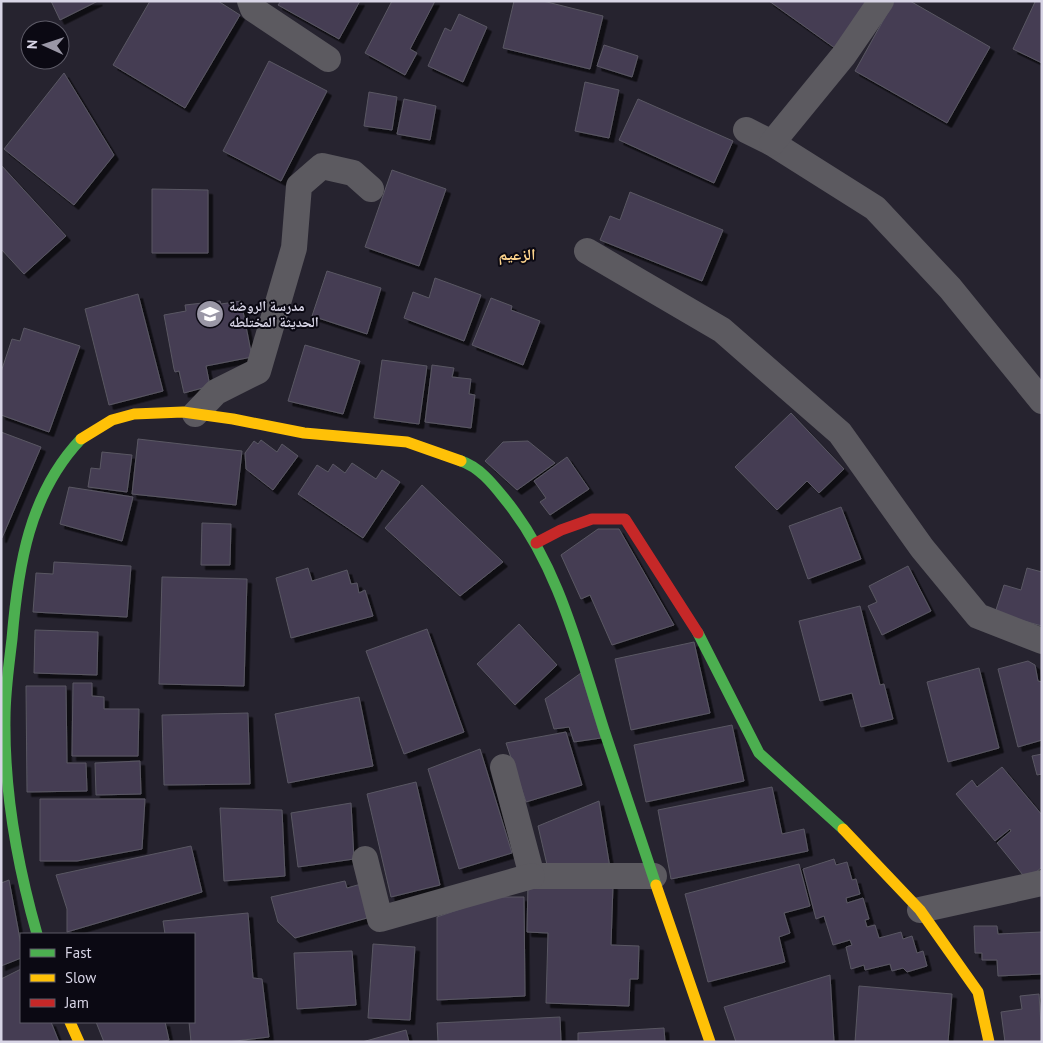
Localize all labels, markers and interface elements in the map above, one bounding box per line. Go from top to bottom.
north arrow [20,20,70,70]
text: N [23,39,41,49]
district label: الزعيم [498,244,536,266]
place label: مدرسة الروضة الحديثة المختلطه [229,297,319,331]
school or university icon: مدرسة الروضة الحديثة المختلطه [195,299,225,329]
legend [20,933,195,1023]
text: Fast [65,943,92,962]
text: Slow [65,968,96,987]
text: Jam [64,993,89,1012]

